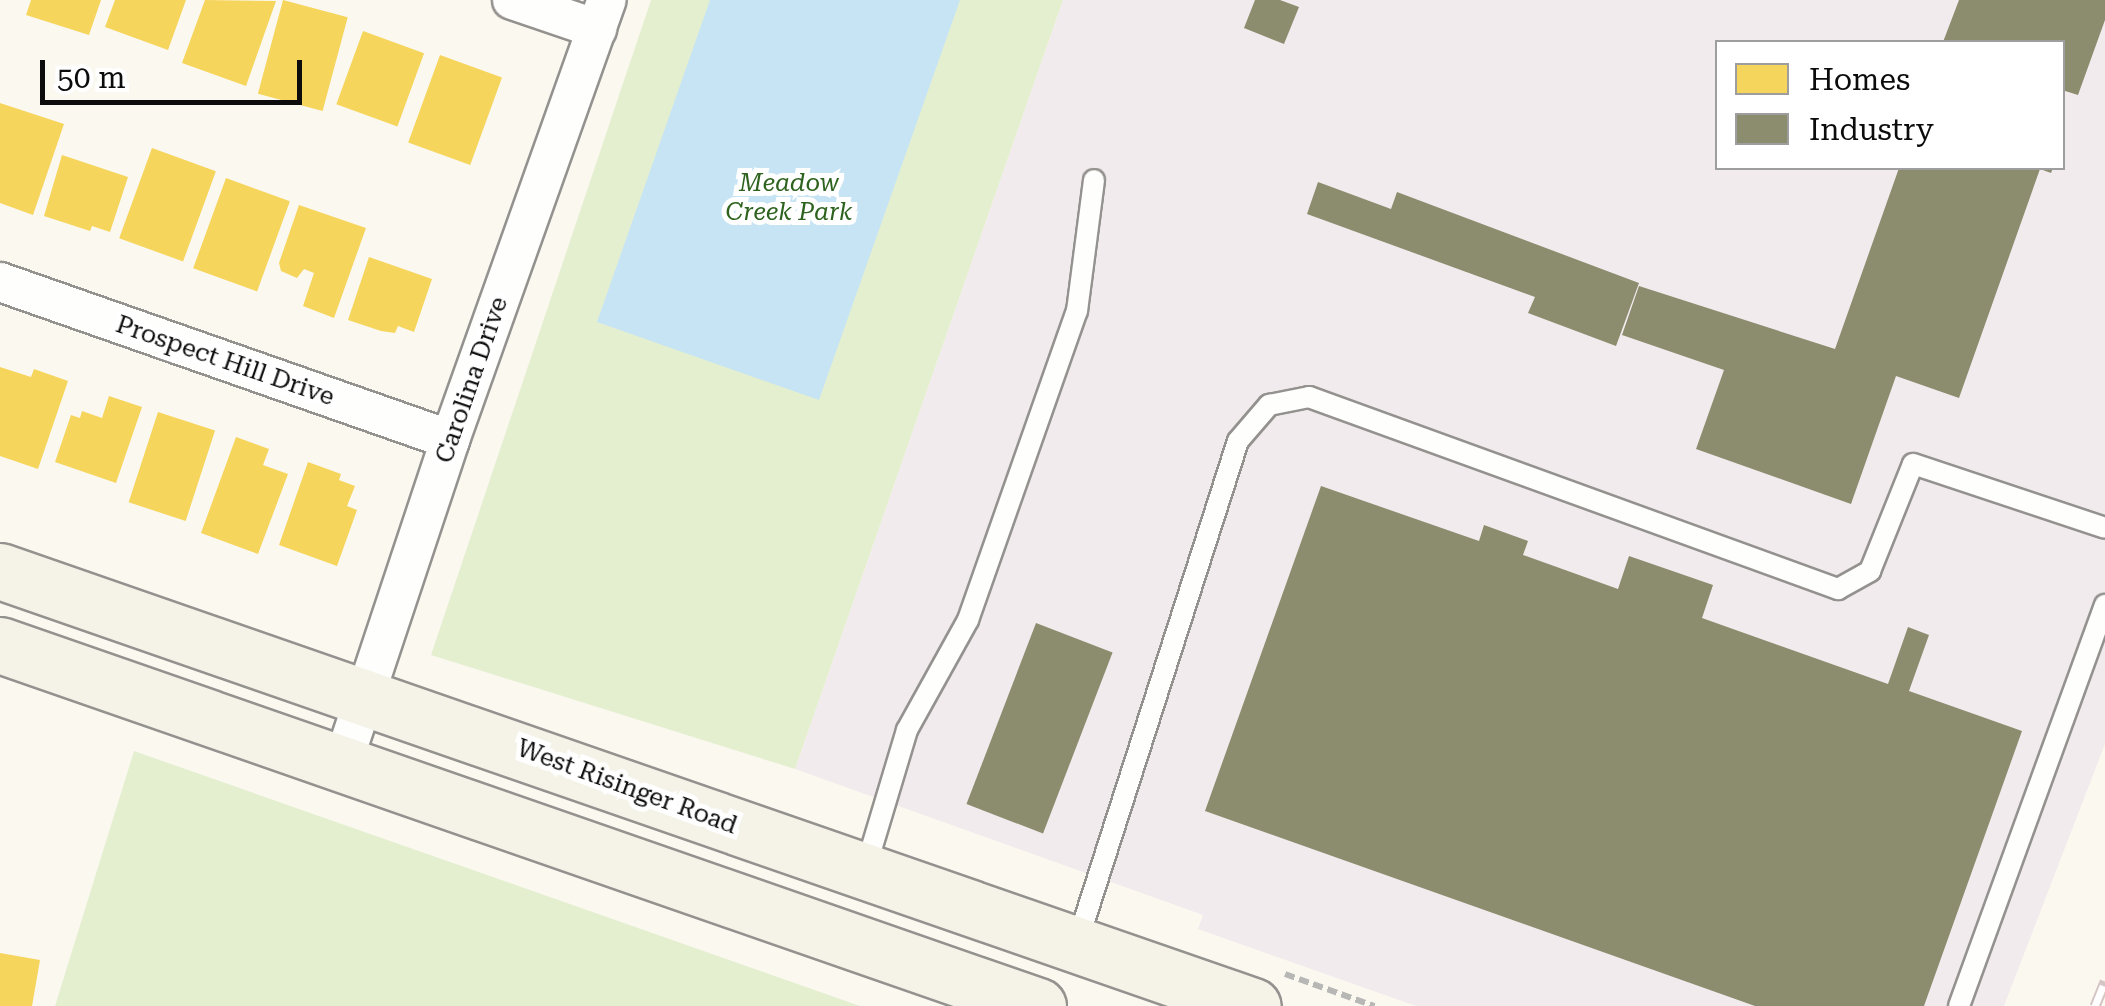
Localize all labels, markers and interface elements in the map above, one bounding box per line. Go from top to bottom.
scale bar [45,40,308,102]
legend [1715,40,2065,170]
text: 50 m [57,60,126,95]
text: Homes [1809,62,1910,97]
text: Industry [1809,112,1934,147]
park label: Meadow Creek Park [726,169,852,228]
street label: Carolina Drive [430,293,514,467]
street label: Prospect Hill Drive [112,310,338,412]
street label: West Risinger Road [513,733,741,841]

